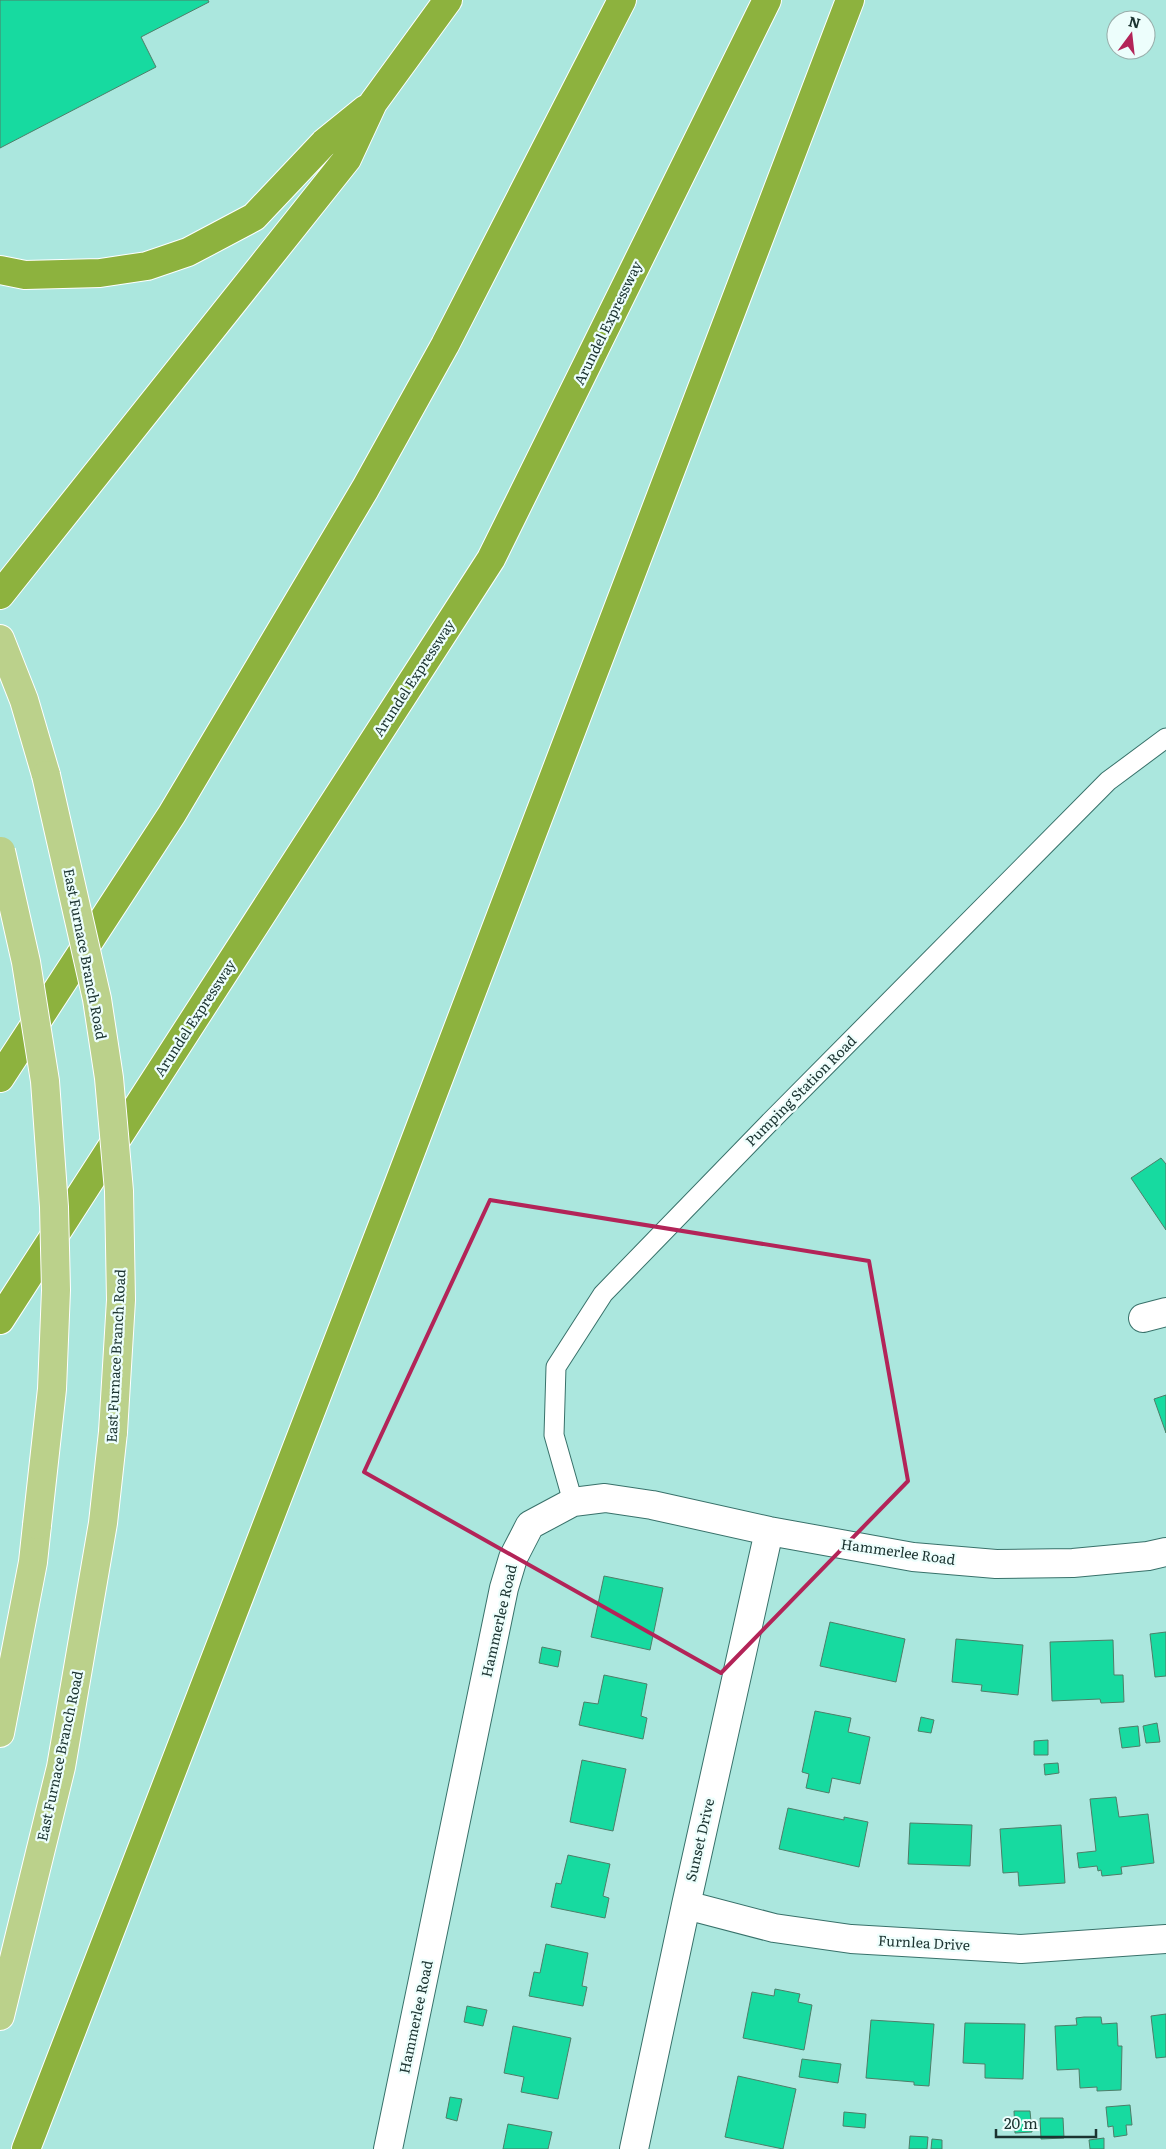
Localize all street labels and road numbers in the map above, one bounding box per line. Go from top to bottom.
street label: Arundel Expressway [568,256,646,388]
street label: Arundel Expressway [368,614,459,740]
street label: East Furnace Branch Road [60,867,112,1041]
street label: Arundel Expressway [149,954,240,1080]
street label: Pumping Station Road [740,1030,860,1150]
street label: East Furnace Branch Road [100,1268,130,1443]
street label: Hammerlee Road [840,1533,957,1569]
street label: Hammerlee Road [475,1562,521,1679]
street label: East Furnace Branch Road [31,1668,87,1843]
street label: Sunset Drive [680,1796,718,1883]
street label: Furnlea Drive [878,1930,971,1954]
street label: Hammerlee Road [393,1958,437,2075]

